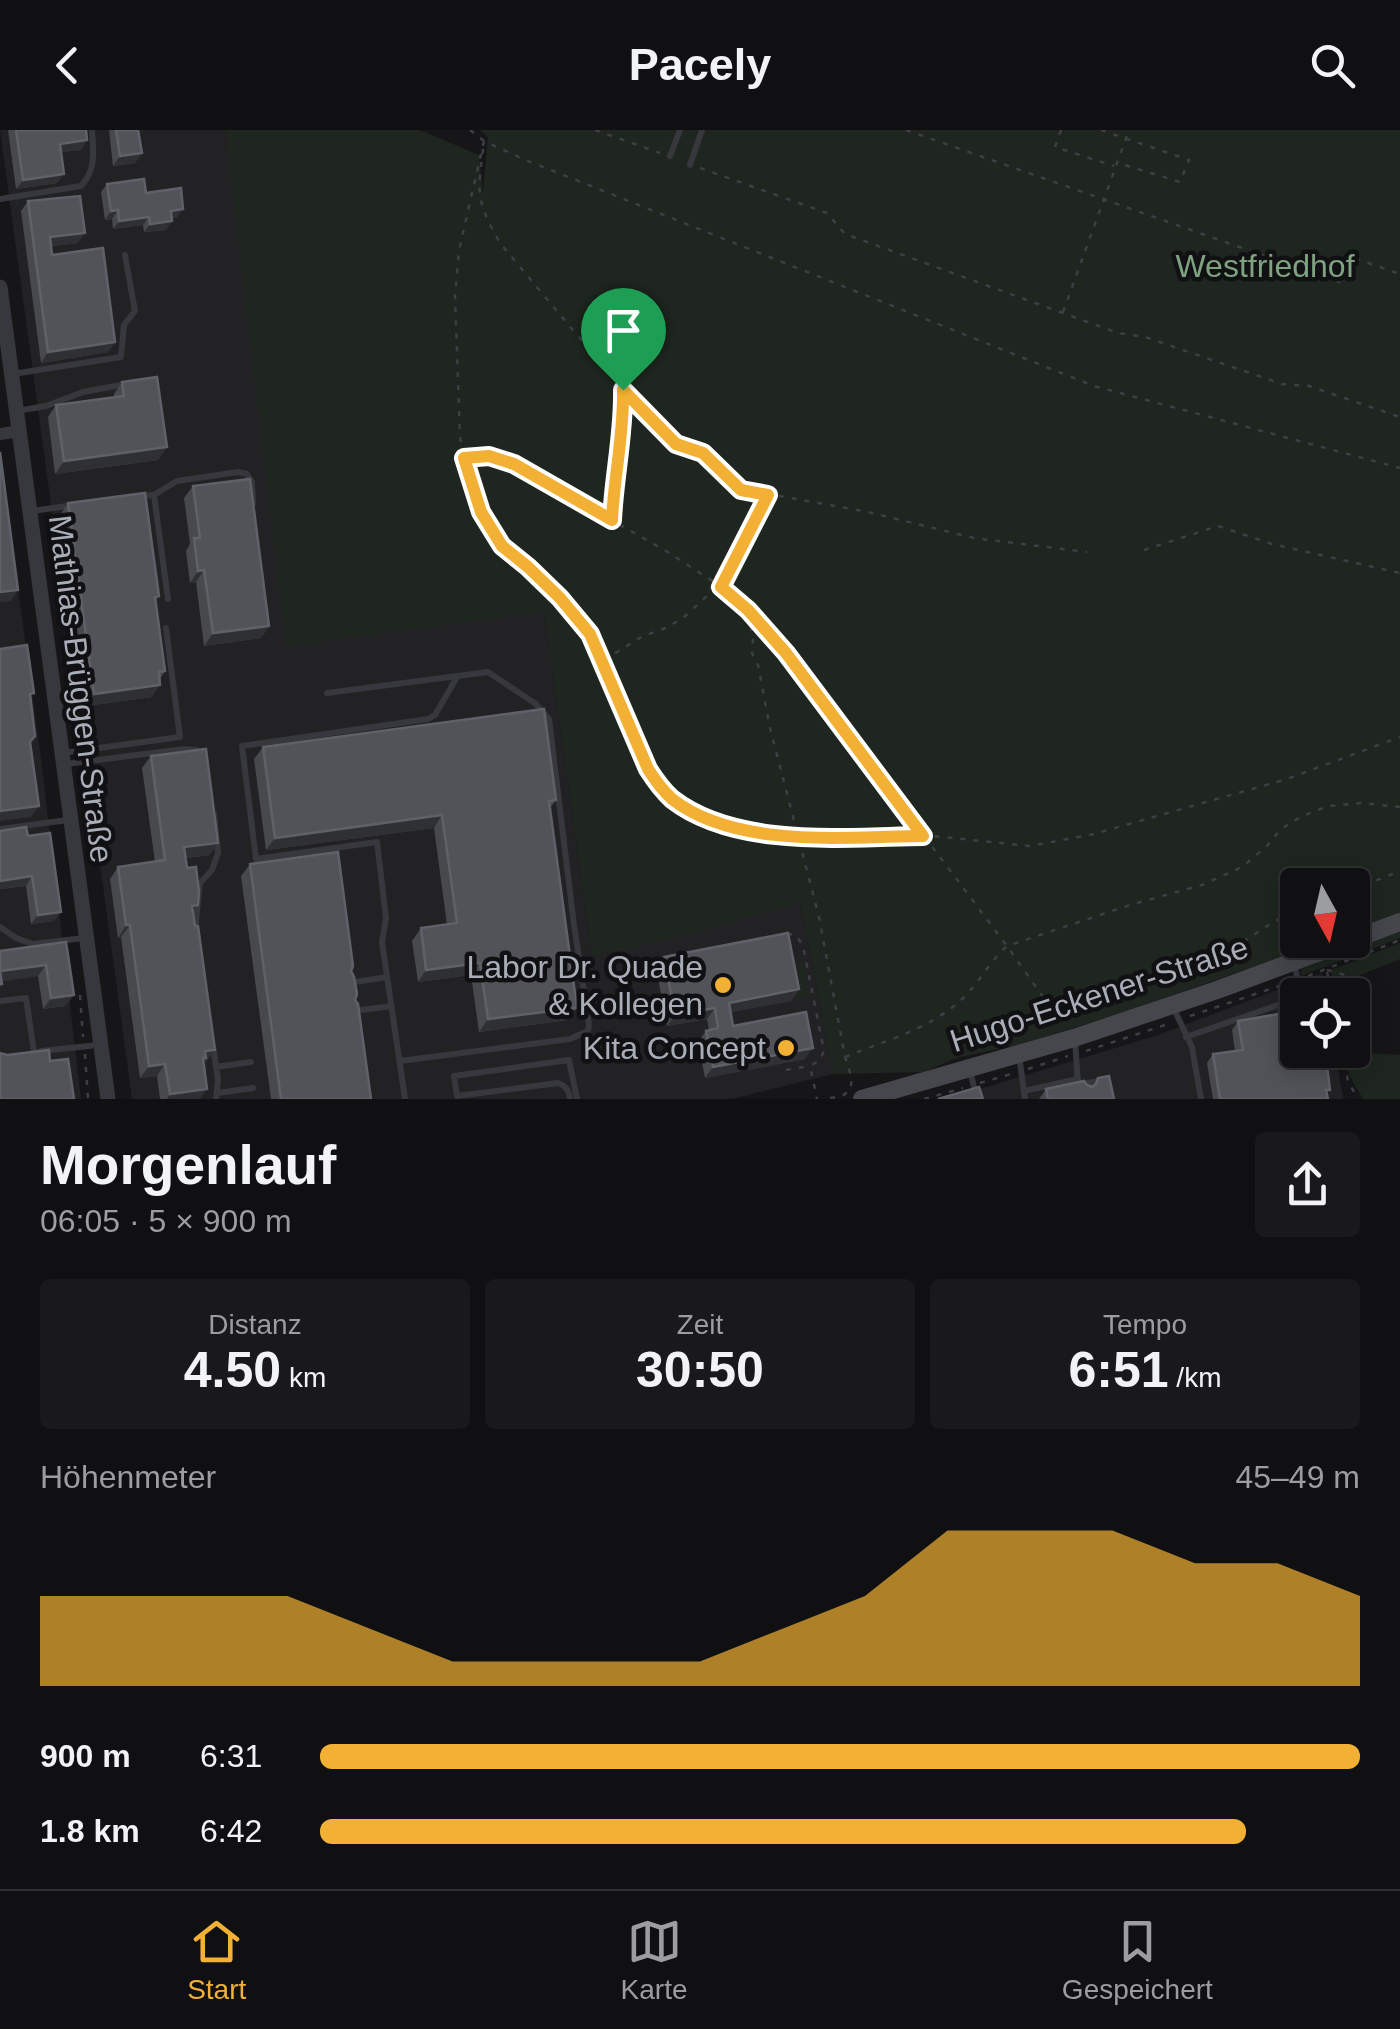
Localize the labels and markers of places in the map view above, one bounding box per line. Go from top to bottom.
pin [581,288,666,391]
place label: Labor Dr. Quade & Kollegen [466,949,703,1022]
marker: Labor Dr. Quade & Kollegen [712,974,734,996]
place label: Kita Concept [583,1030,766,1066]
marker: Kita Concept [775,1037,797,1059]

